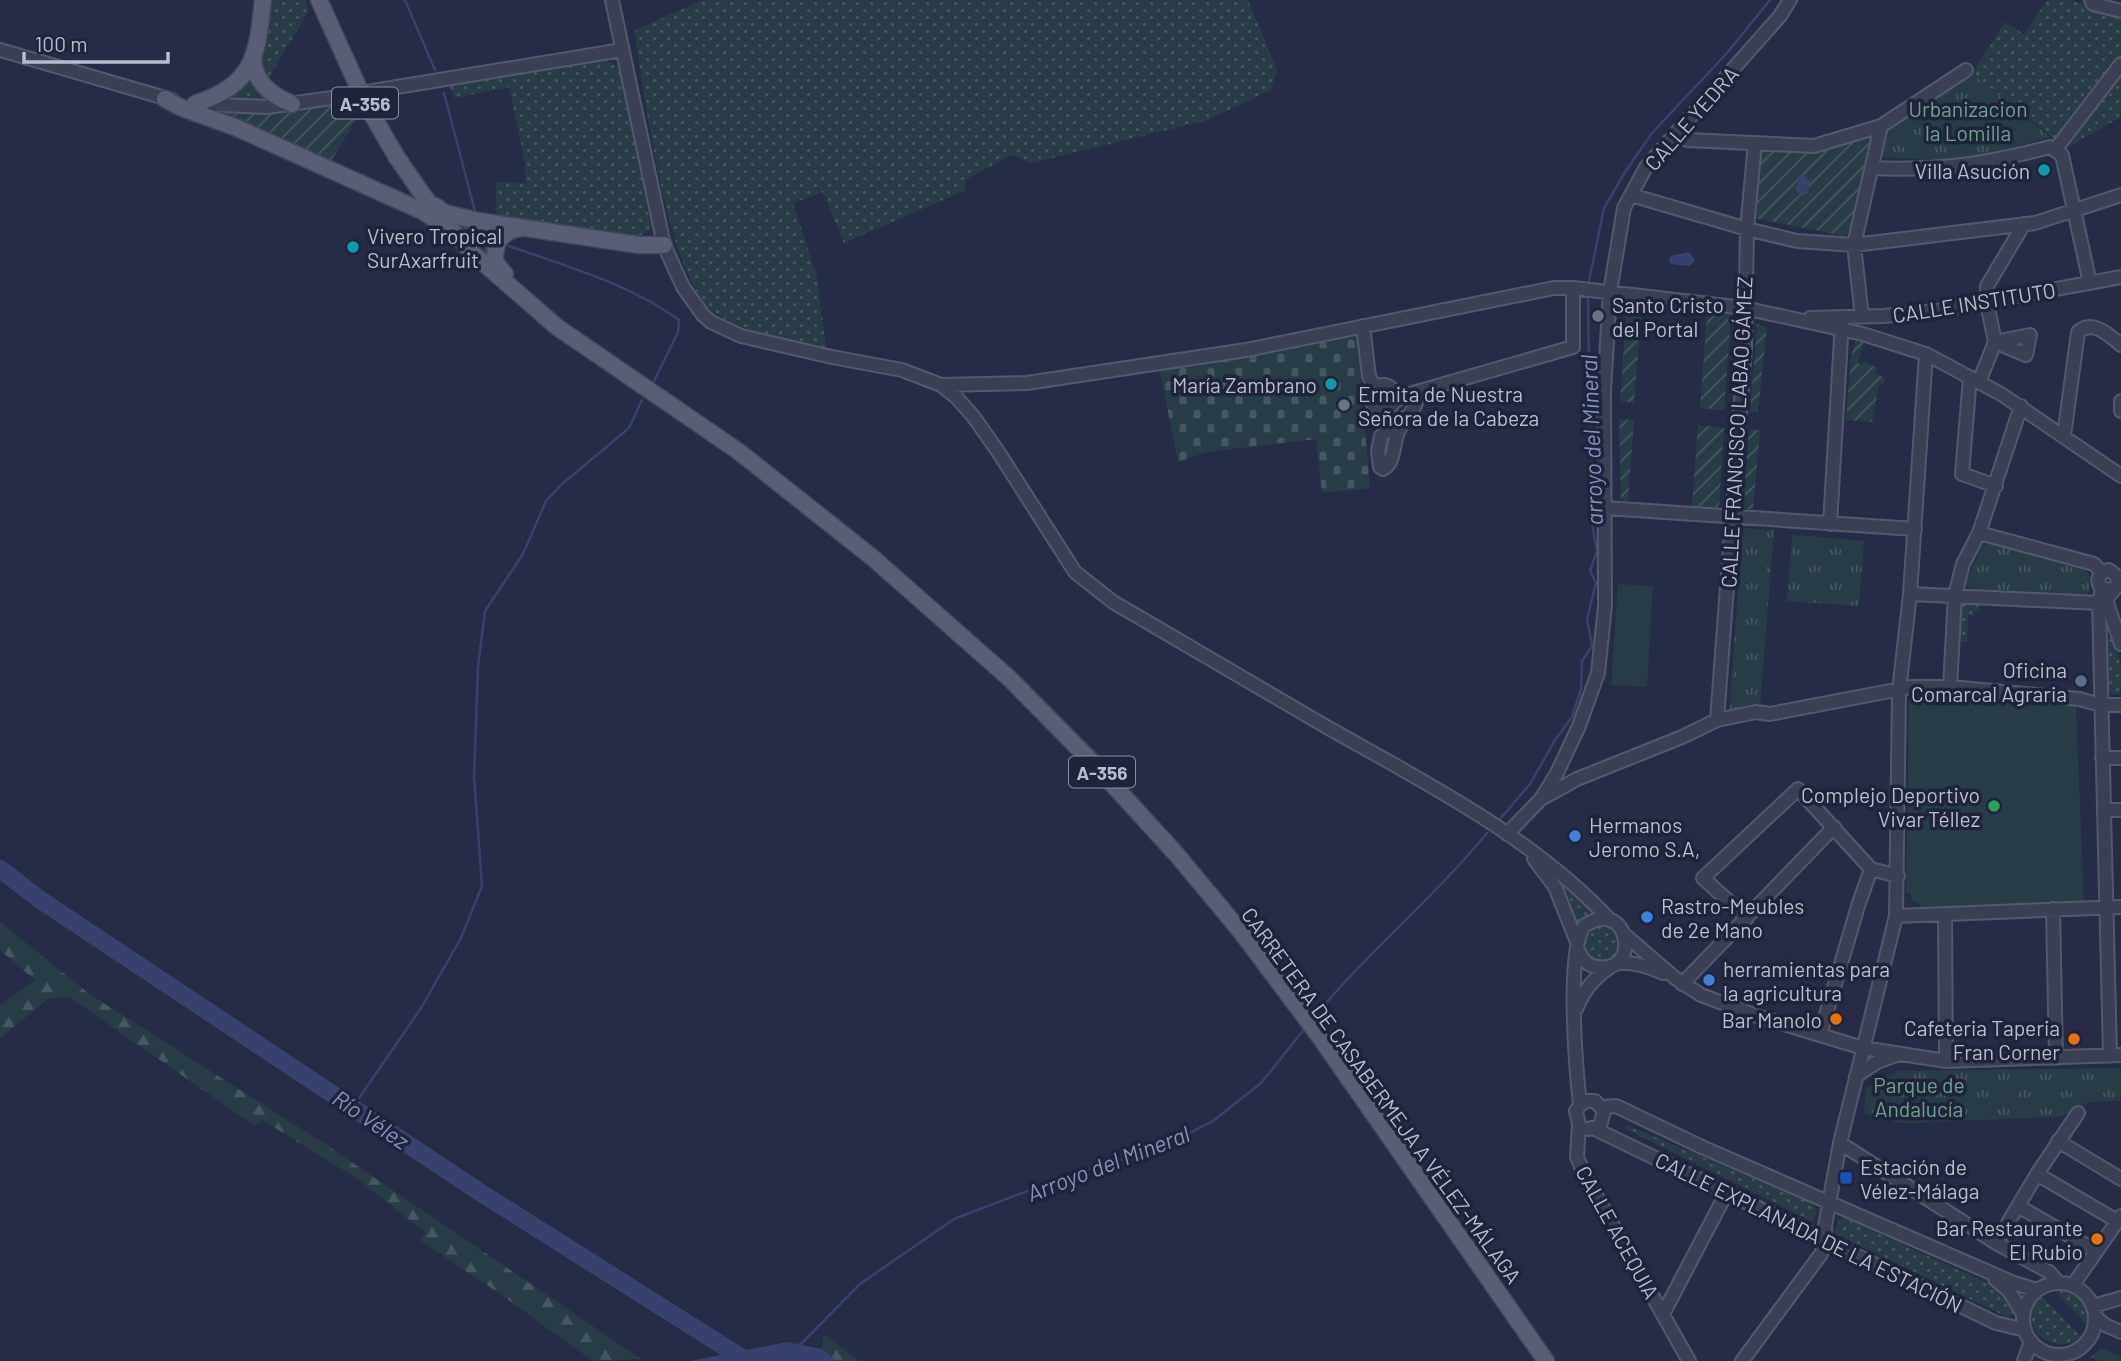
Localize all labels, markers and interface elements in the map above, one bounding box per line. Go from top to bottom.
scale bar [24,21,168,65]
text: 100 m [35,31,88,56]
street label: CALLE YEDRA [1639,61,1743,175]
road number: A-356 [332,88,398,118]
park label: Urbanizacion la Lomilla [1908,96,2028,145]
place label: Villa Asución [1915,158,2030,183]
marker: Villa Asución [2036,162,2052,178]
place label: Vivero Tropical SurAxarfruit [367,223,502,272]
marker: Vivero Tropical SurAxarfruit [345,239,361,255]
street label: CALLE FRANCISCO LABAO GÁMEZ [1715,276,1757,588]
street label: CALLE INSTITUTO [1891,277,2057,327]
place label: Santo Cristo del Portal [1612,292,1724,341]
marker: Santo Cristo del Portal [1590,308,1606,324]
water label: arroyo del Mineral [1574,354,1608,526]
place label: María Zambrano [1172,372,1317,397]
marker: María Zambrano [1323,376,1339,392]
place label: Ermita de Nuestra Señora de la Cabeza [1358,381,1539,430]
marker: Ermita de Nuestra Señora de la Cabeza [1336,397,1352,413]
place label: Oficina Comarcal Agraria [1911,657,2067,706]
marker: Oficina Comarcal Agraria [2073,673,2089,689]
road number: A-356 [1069,757,1135,788]
place label: Complejo Deportivo Vivar Téllez [1801,782,1980,831]
marker: Complejo Deportivo Vivar Téllez [1986,798,2002,814]
place label: Hermanos Jeromo S.A, [1589,812,1700,861]
marker: Hermanos Jeromo S.A, [1567,828,1583,844]
place label: Rastro-Meubles de 2e Mano [1661,893,1804,942]
street label: CARRETERA DE CASABERMEJA A VÉLEZ-MÁLAGA [1237,902,1527,1288]
marker: Rastro-Meubles de 2e Mano [1639,909,1655,925]
place label: herramientas para la agricultura [1723,956,1890,1005]
marker: herramientas para la agricultura [1701,972,1717,988]
place label: Bar Manolo [1722,1007,1822,1032]
marker: Bar Manolo [1828,1011,1844,1027]
place label: Cafeteria Taperia Fran Corner [1904,1015,2060,1064]
marker: Cafeteria Taperia Fran Corner [2066,1031,2082,1047]
park label: Parque de Andalucía [1873,1072,1965,1121]
water label: Río Vélez [328,1083,415,1155]
water label: Arroyo del Mineral [1023,1119,1193,1207]
street label: CALLE EXPLANADA DE LA ESTACIÓN [1651,1147,1967,1317]
place label: Estación de Vélez-Málaga [1860,1154,1979,1203]
street label: CALLE ACEQUIA [1571,1161,1665,1303]
marker: Estación de Vélez-Málaga [1838,1170,1854,1186]
place label: Bar Restaurante El Rubio [1936,1215,2083,1264]
marker: Bar Restaurante El Rubio [2089,1231,2105,1247]

